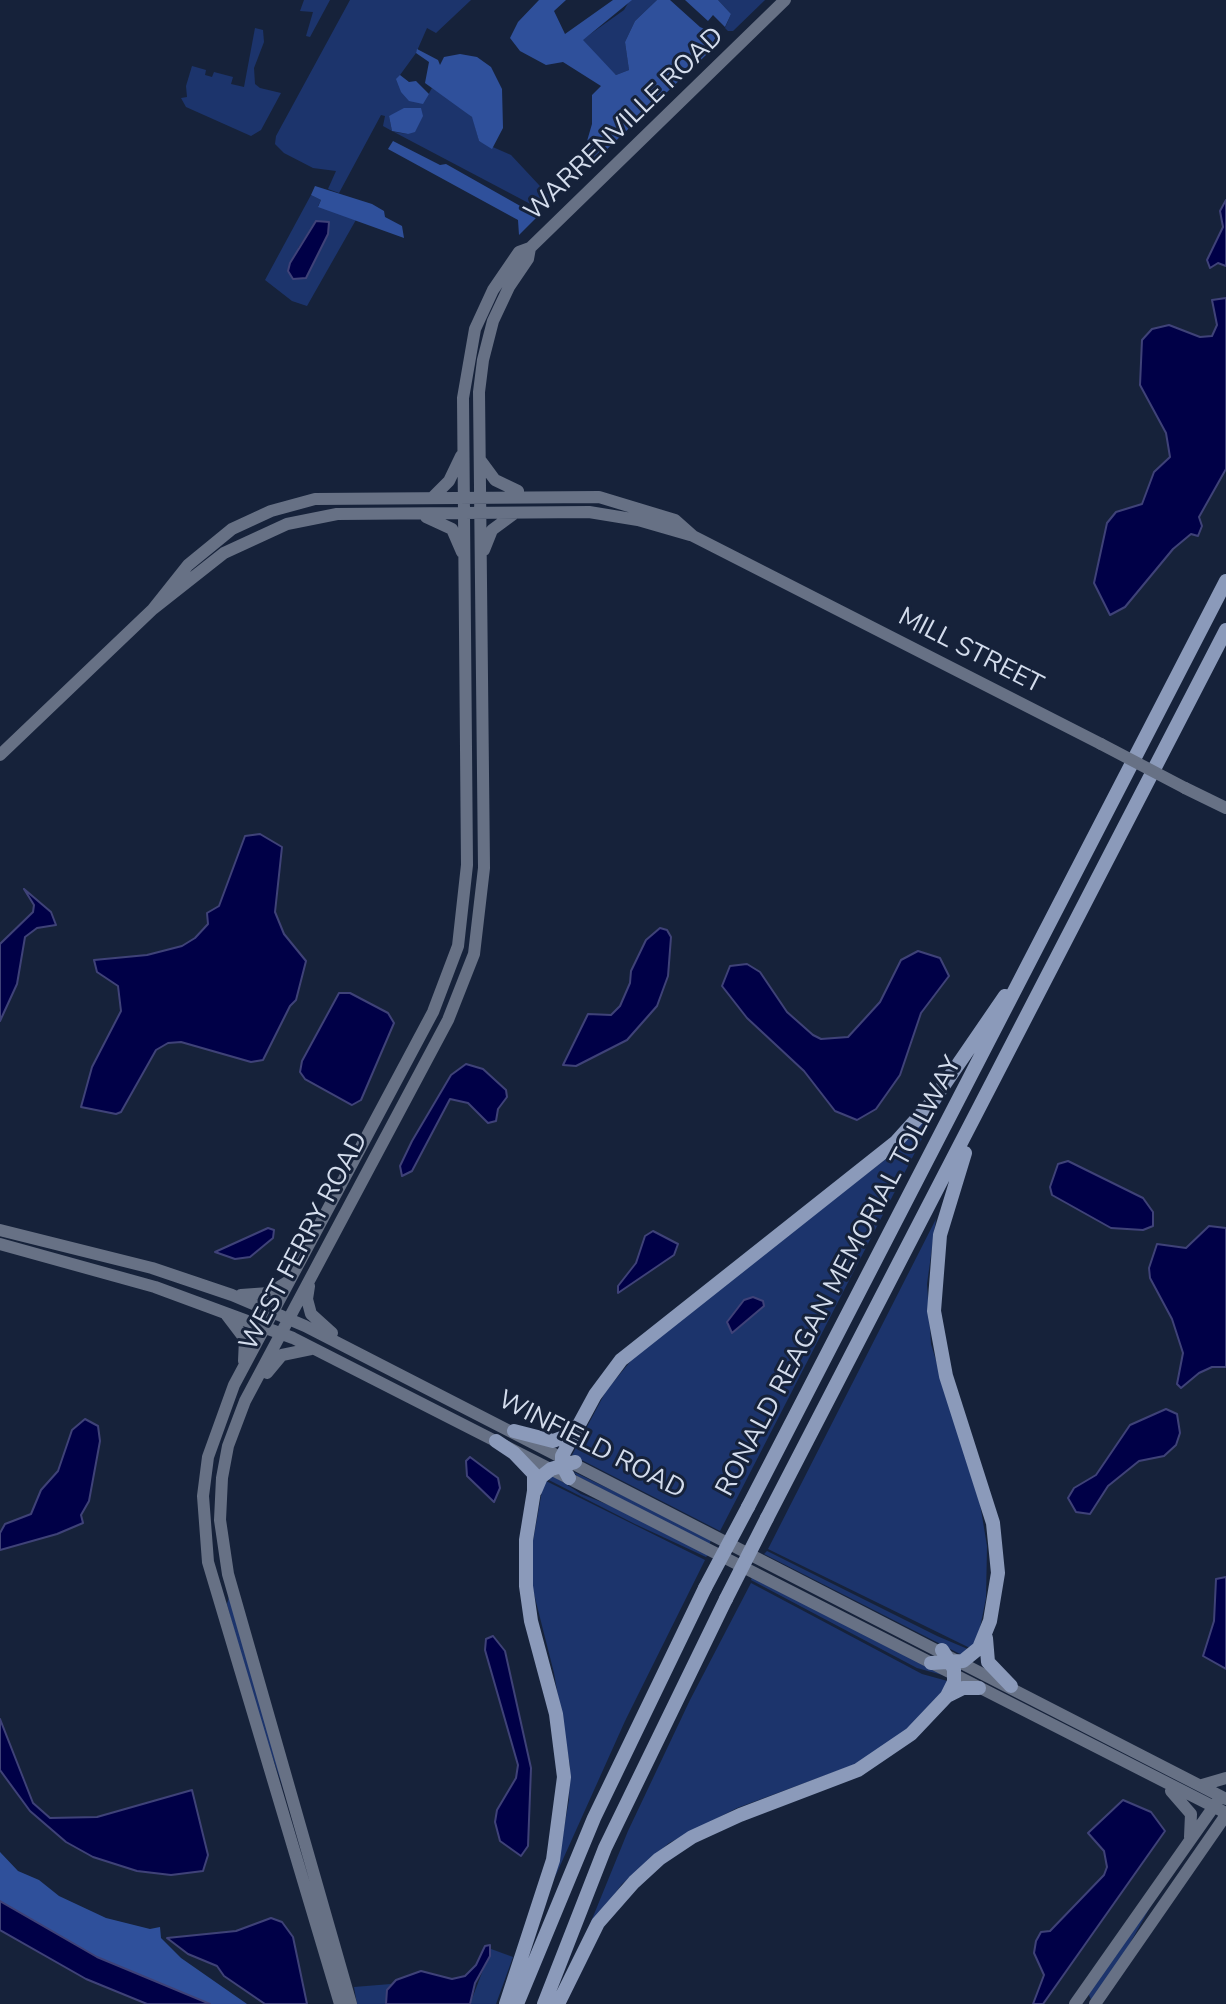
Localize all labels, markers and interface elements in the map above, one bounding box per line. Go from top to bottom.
street label: WARRENVILLE ROAD [519,22,731,228]
street label: MILL STREET [892,602,1048,702]
street label: RONALD REAGAN MEMORIAL TOLLWAY [710,1052,970,1502]
street label: WEST FERRY ROAD [234,1127,376,1357]
street label: WINFIELD ROAD [492,1385,690,1507]

